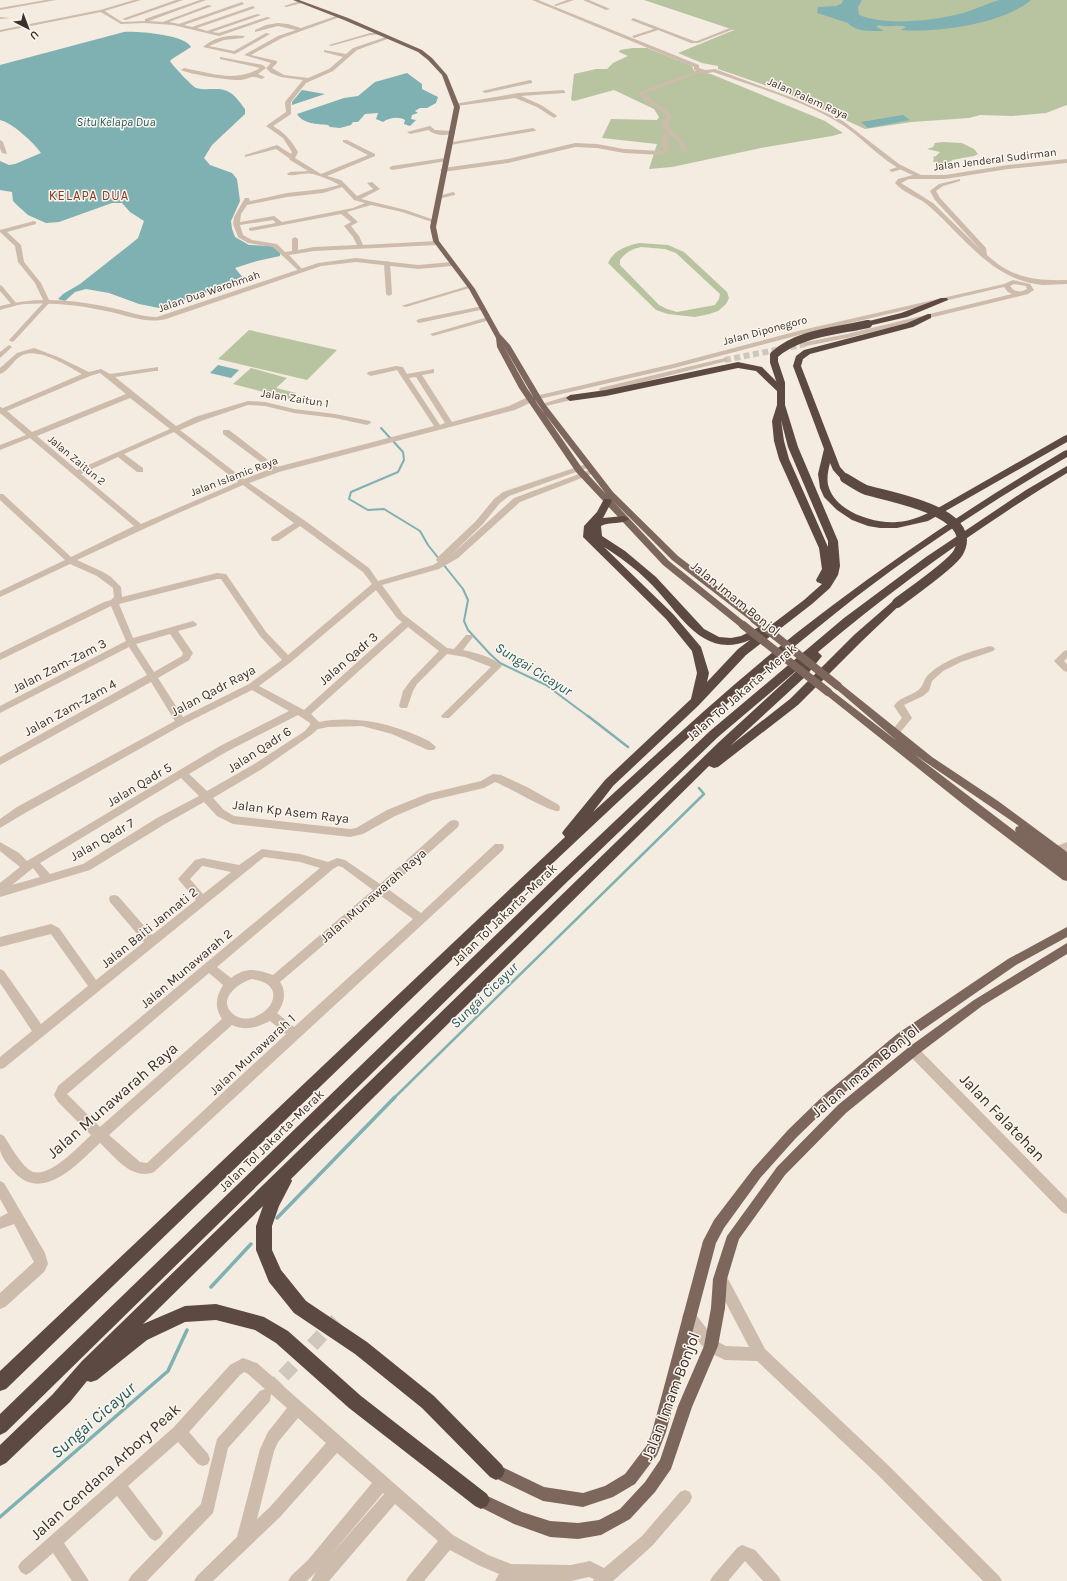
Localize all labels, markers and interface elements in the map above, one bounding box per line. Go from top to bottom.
north arrow [8,8,48,48]
text: U [27,28,42,42]
street label: Jalan Palem Raya [766,75,850,122]
water label: Situ Kelapa Dua [77,115,155,129]
street label: Jalan Jenderal Sudirman [933,146,1057,173]
district label: KELAPA DUA [49,188,129,203]
street label: Jalan Dua Warohmah [157,268,262,315]
street label: Jalan Diponegoro [722,313,809,348]
street label: Jalan Zaitun 1 [260,387,330,410]
street label: Jalan Zaitun 2 [45,433,108,488]
street label: Jalan Islamic Raya [189,454,280,499]
street label: Jalan Imam Bonjol [688,558,783,639]
street label: Jalan Qadr 3 [316,629,381,688]
street label: Jalan Zam-Zam 3 [10,635,109,696]
water label: Sungai Cicayur [492,639,576,700]
street label: Jalan Tol Jakarta–Merak [684,641,799,744]
street label: Jalan Qadr Raya [168,662,258,719]
street label: Jalan Zam-Zam 4 [22,676,119,739]
street label: Jalan Qadr 6 [225,723,294,776]
street label: Jalan Qadr 5 [104,759,174,810]
street label: Jalan Kp Asem Raya [232,797,350,826]
street label: Jalan Qadr 7 [68,815,137,864]
street label: Jalan Munawarah Raya [317,845,429,946]
street label: Jalan Tol Jakarta–Merak [449,860,560,968]
street label: Jalan Baiti Jannati 2 [98,884,201,971]
street label: Jalan Munawarah 2 [137,926,235,1011]
water label: Sungai Cicayur [447,958,523,1032]
street label: Jalan Munawarah 1 [206,1011,298,1098]
street label: Jalan Imam Bonjol [807,1020,923,1121]
street label: Jalan Munawarah Raya [43,1038,182,1162]
street label: Jalan Falatehan [956,1070,1049,1165]
street label: Jalan Tol Jakarta–Merak [216,1086,327,1194]
street label: Jalan Imam Bonjol [637,1329,704,1463]
water label: Sungai Cicayur [46,1377,140,1462]
street label: Jalan Cendana Arbory Peak [26,1399,184,1544]

